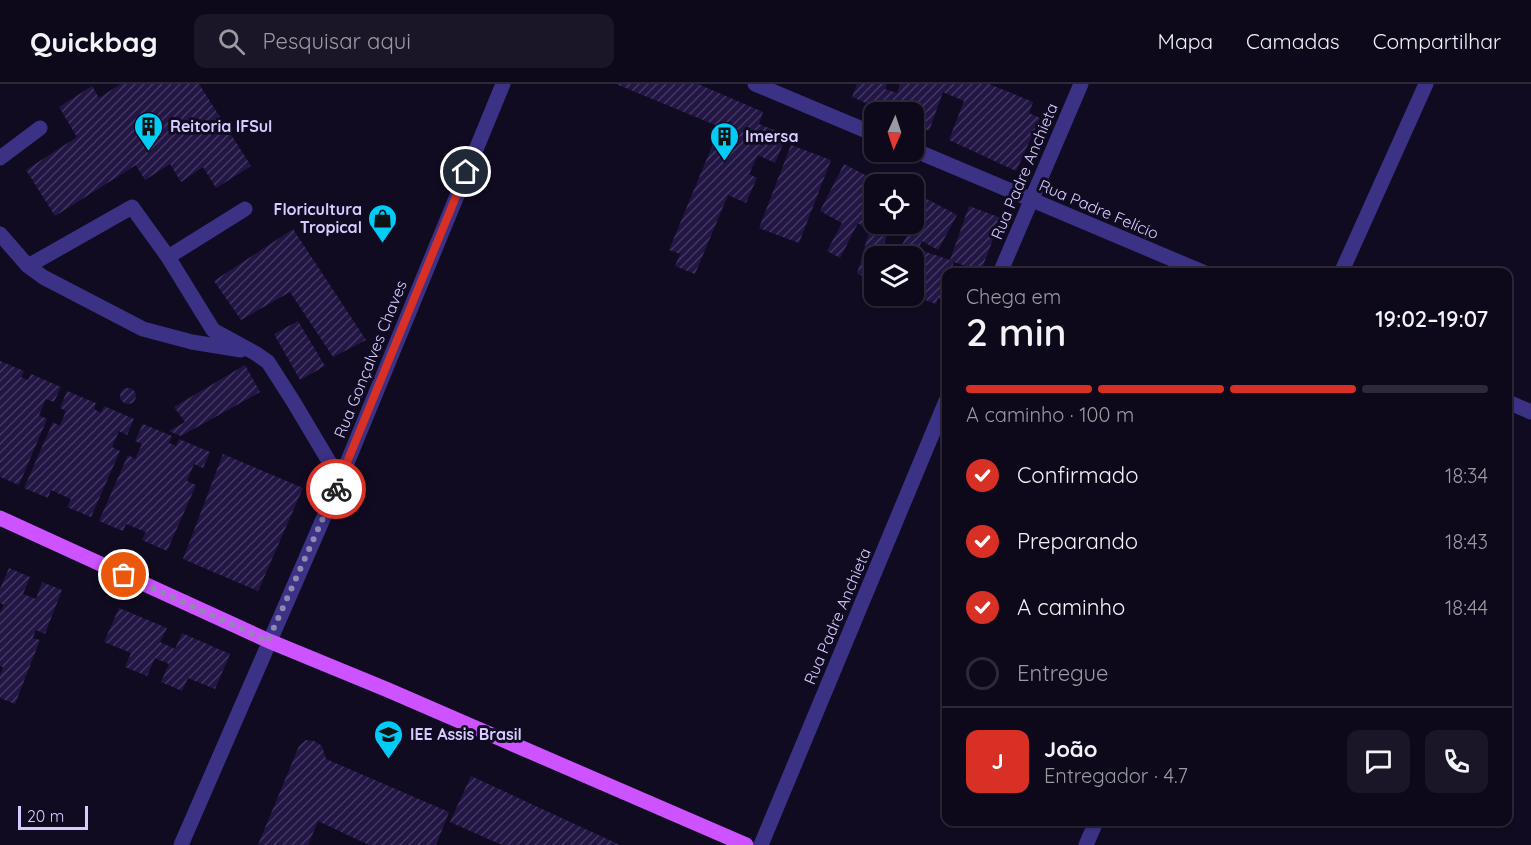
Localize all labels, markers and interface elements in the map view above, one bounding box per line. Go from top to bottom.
search box [194,14,614,68]
text: Quickbag [30,24,158,59]
icon: search [215,25,248,58]
text: Pesquisar aqui [263,27,411,55]
text: Mapa [1158,28,1213,54]
text: Camadas [1246,28,1340,54]
text: Compartilhar [1373,28,1501,54]
street label: Rua Padre Anchieta [986,100,1062,242]
north arrow [864,102,924,162]
map controls [864,102,924,306]
building icon: Reitoria IFSul [133,110,165,152]
place label: Reitoria IFSul [170,116,272,136]
building icon: Imersa [708,120,740,162]
place label: Imersa [745,126,798,146]
pin [440,146,491,197]
icon: home [449,155,482,188]
button: locate [864,174,924,234]
street label: Rua Padre Felício [1036,175,1162,243]
place label: Floricultura Tropical [273,199,362,237]
shop icon: Floricultura Tropical [367,202,399,244]
button: layers [864,246,924,306]
street label: Rua Gonçalves Chaves [329,277,411,441]
text: Chega em [966,284,1061,309]
text: 19:02–19:07 [1375,305,1488,333]
text: 2 min [966,307,1067,356]
text: A caminho · 100 m [966,402,1134,427]
courier [306,459,366,519]
icon: check [966,459,999,492]
text: Confirmado [1017,461,1138,489]
text: 18:34 [1445,463,1488,488]
icon: bike [320,473,353,506]
icon: check [966,525,999,558]
text: Preparando [1017,527,1138,555]
text: 18:43 [1445,529,1488,554]
street label: Rua Padre Anchieta [799,545,875,687]
pin [98,549,149,600]
icon: bag [107,558,140,591]
icon: check [966,591,999,624]
text: A caminho [1017,593,1125,621]
text: 18:44 [1445,595,1488,620]
text: Entregue [1017,659,1108,687]
school or university icon: IEE Assis Brasil [373,718,405,760]
place label: IEE Assis Brasil [410,724,522,744]
button: chat [1347,730,1410,793]
button: phone [1425,730,1488,793]
text: João [1044,735,1097,763]
text: J [991,747,1004,775]
text: Entregador · 4.7 [1044,763,1188,788]
scale bar [18,803,88,830]
text: 20 m [27,806,64,826]

